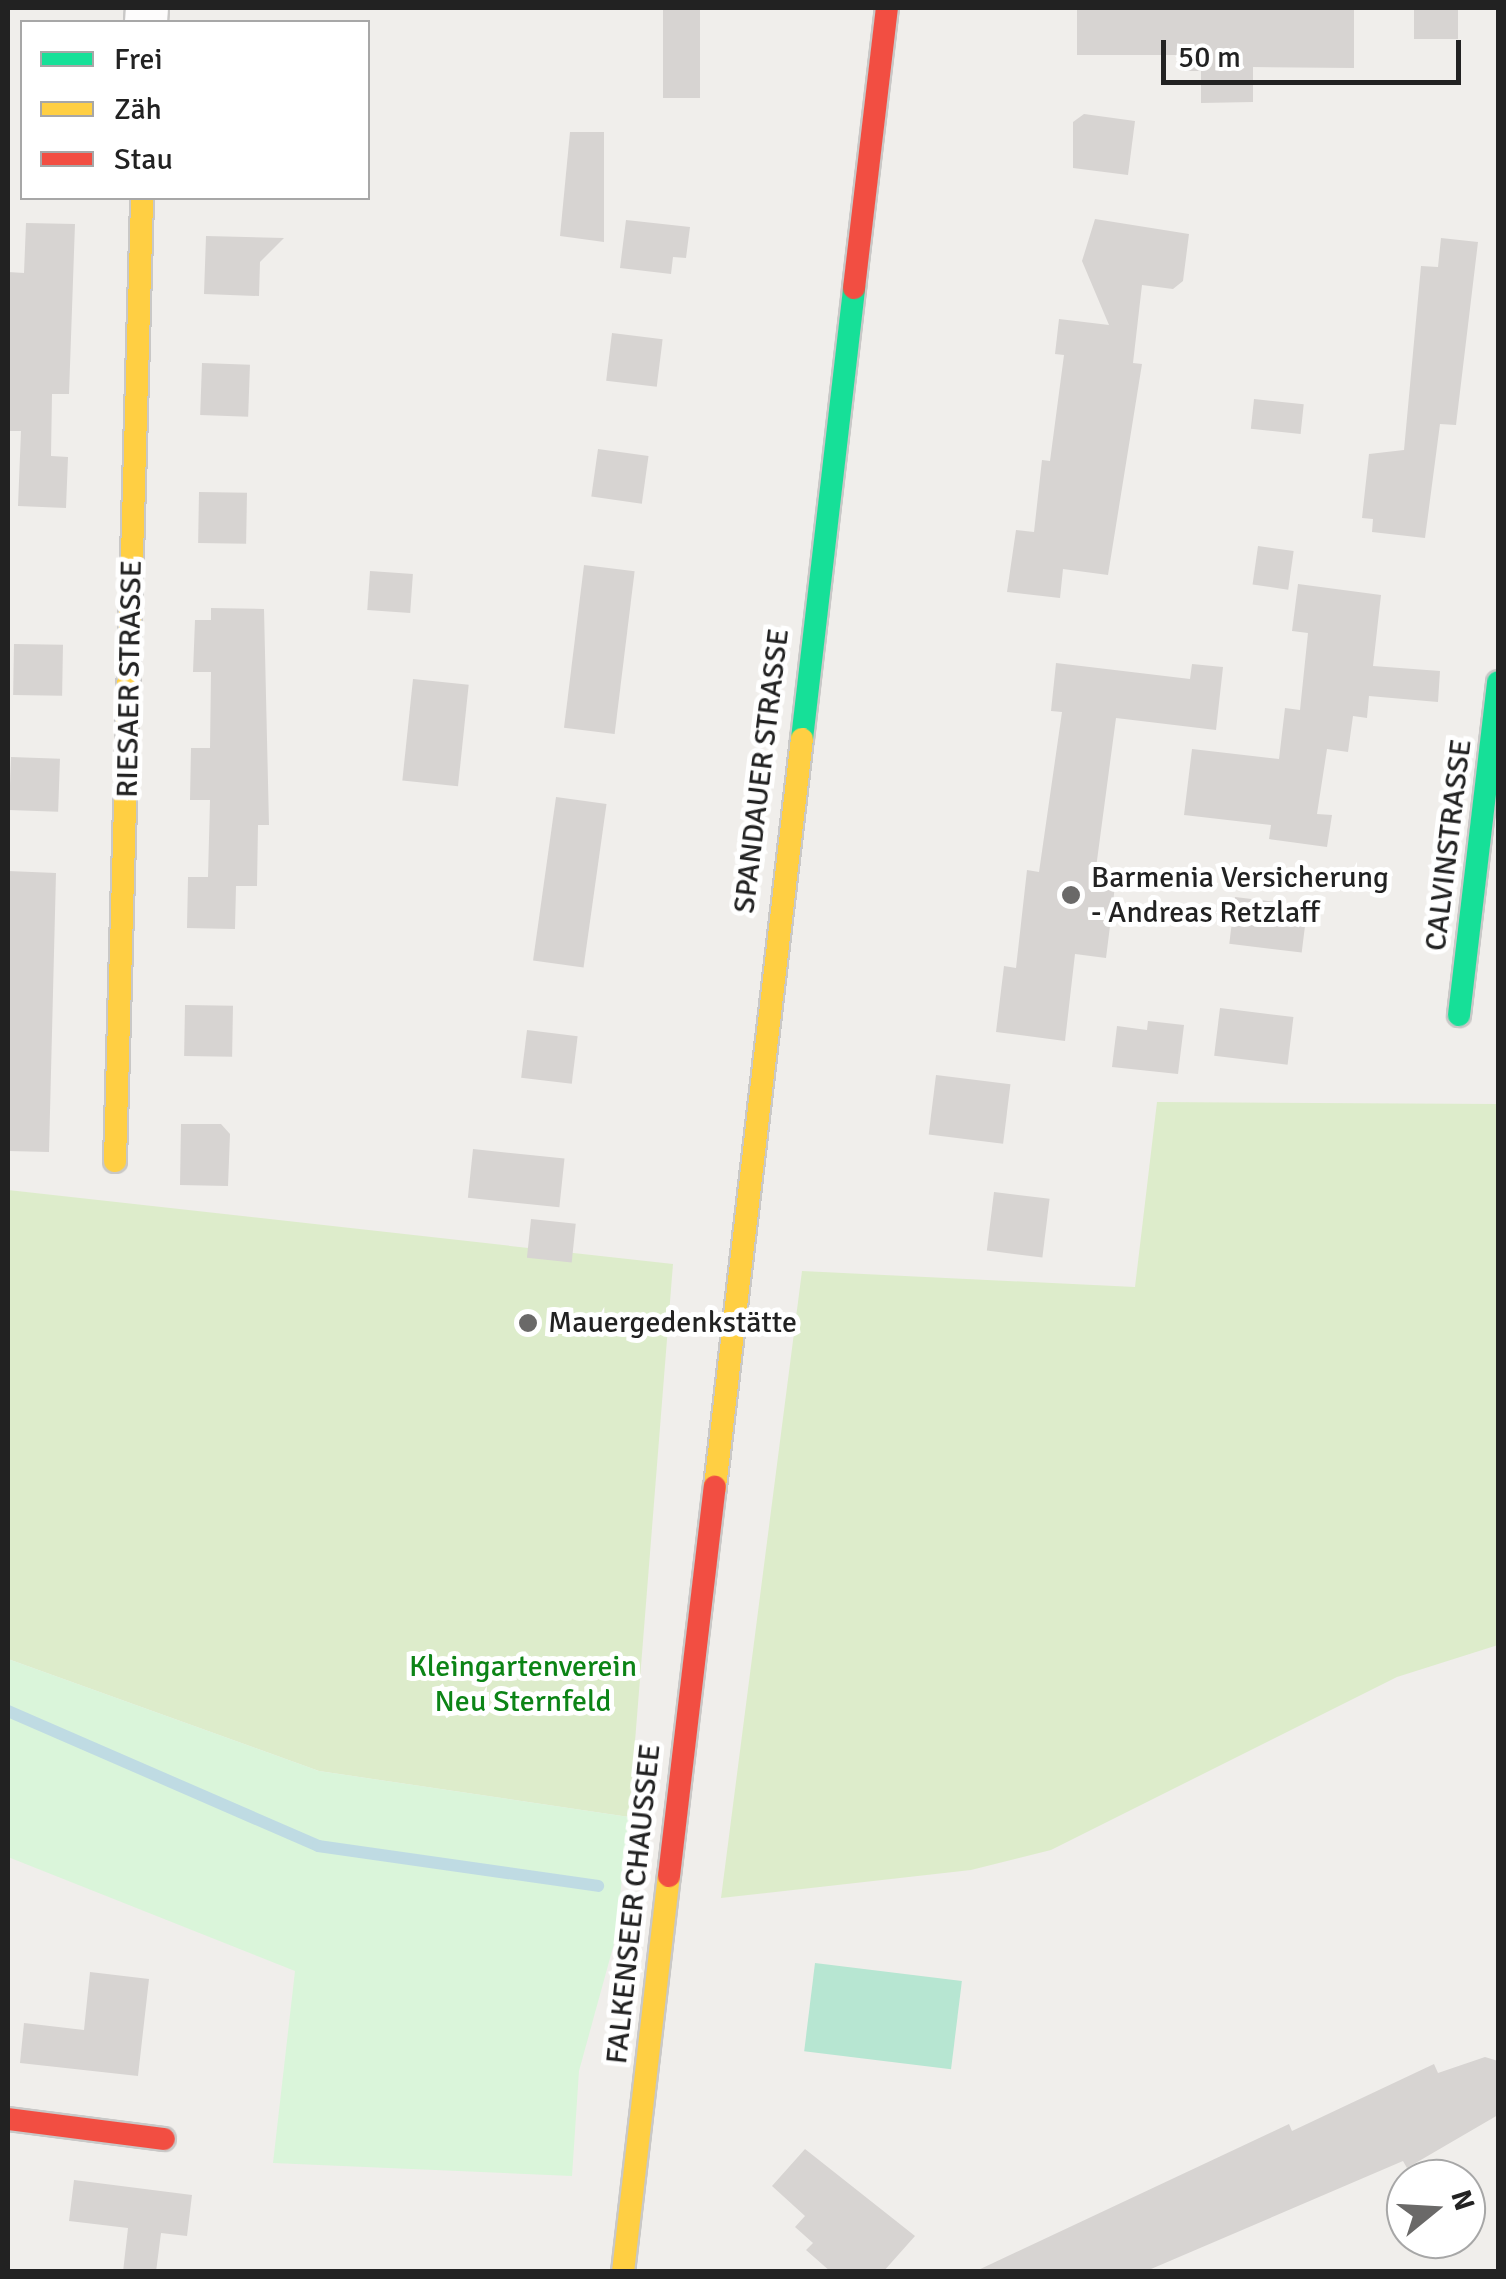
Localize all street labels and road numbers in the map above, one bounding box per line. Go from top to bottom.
street label: RIESAER STRASSE [110,560,150,798]
street label: SPANDAUER STRASSE [727,627,797,915]
street label: CALVINSTRASSE [1418,737,1480,953]
street label: FALKENSEER CHAUSSEE [599,1742,669,2066]

